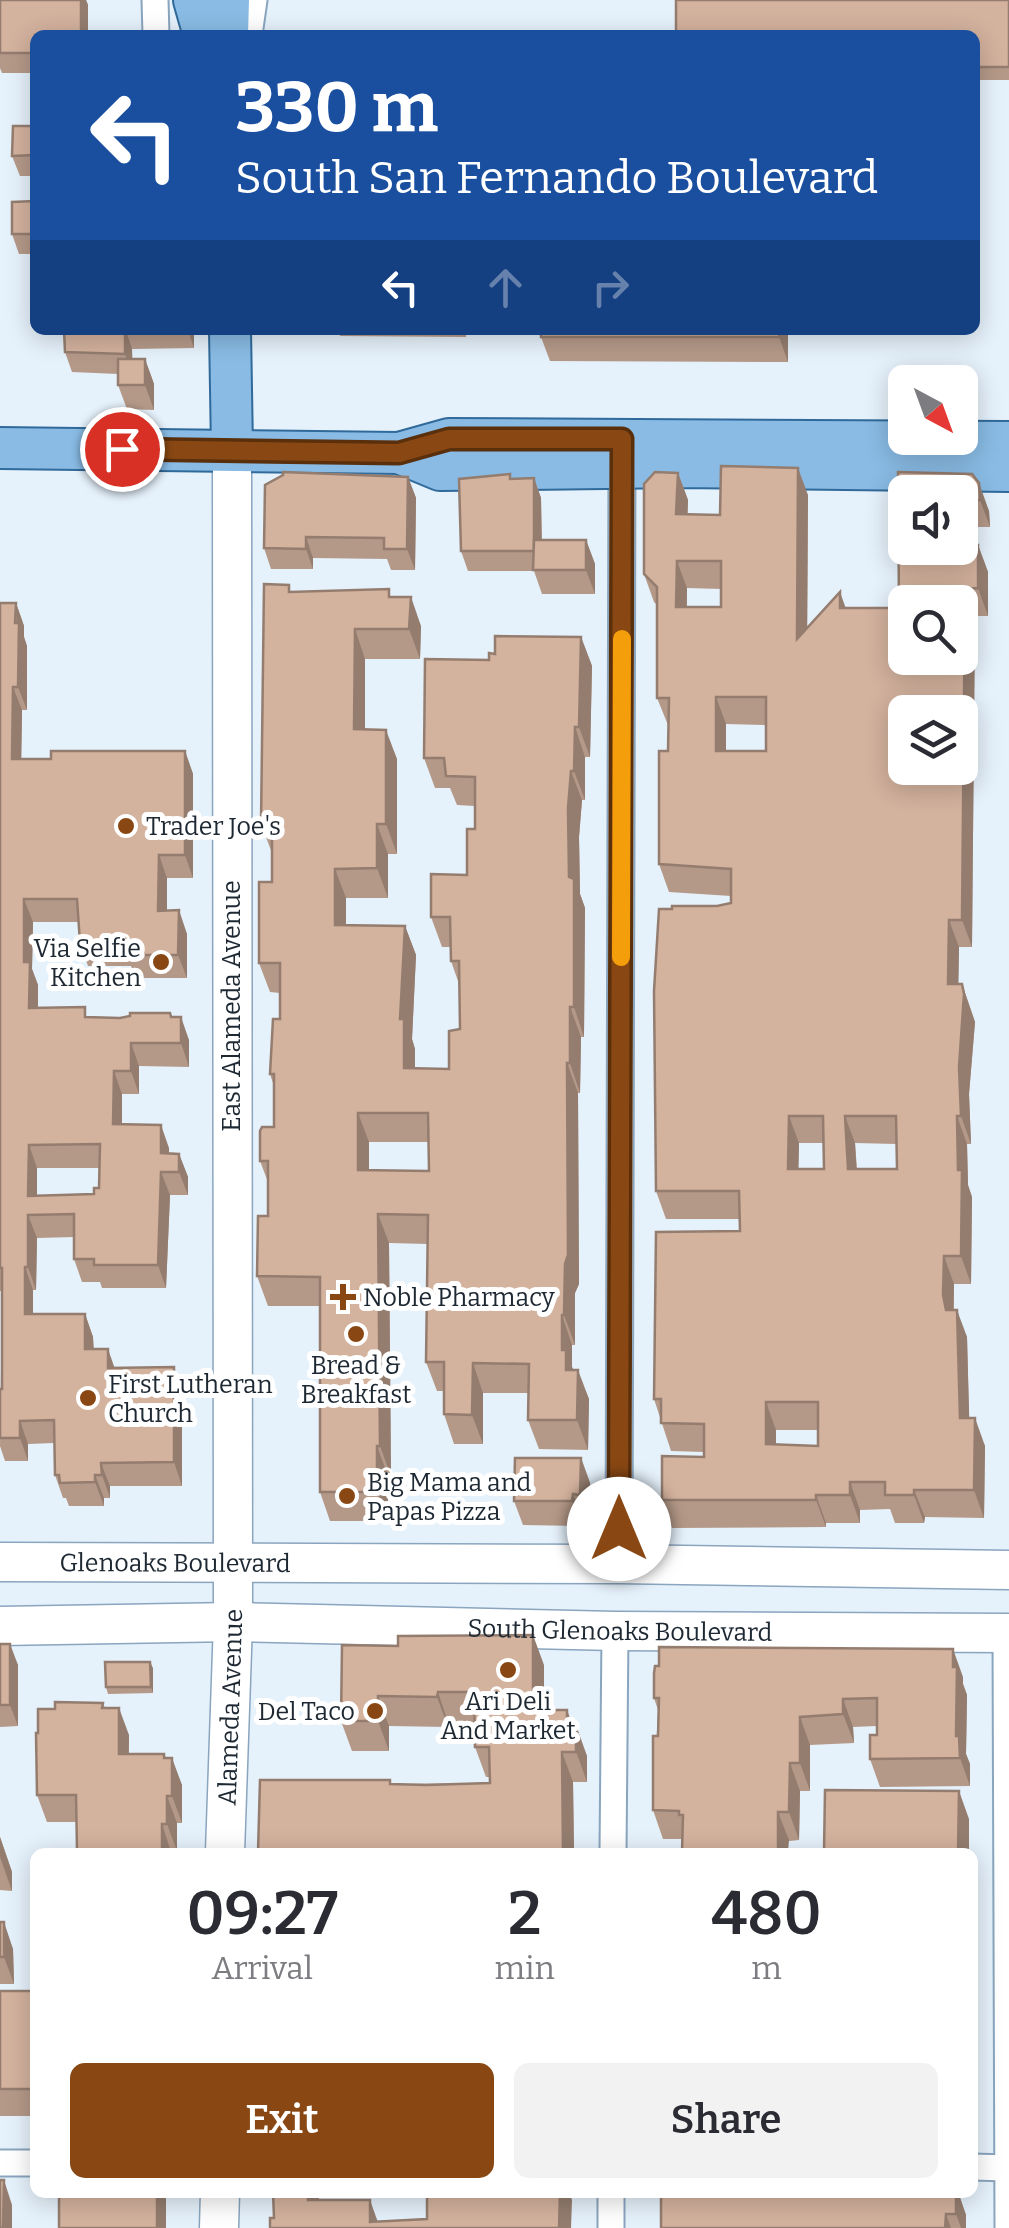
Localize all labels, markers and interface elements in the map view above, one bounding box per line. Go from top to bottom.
text: 330 m [235,66,438,150]
icon: left [70,70,200,200]
text: South San Fernando Boulevard [235,151,878,205]
icon: left [373,260,428,315]
icon: ahead [478,260,533,315]
icon: right [583,260,638,315]
north arrow [888,365,978,455]
map controls [888,365,978,785]
pin [80,407,165,492]
icon: arrive [95,422,150,477]
button: sound [888,475,978,565]
button: search [888,585,978,675]
button: layers [888,695,978,785]
place label: Trader Joe's [146,812,281,842]
marker: Trader Joe's [115,815,137,837]
street label: East Alameda Avenue [217,880,247,1132]
place label: Via Selfie Kitchen [33,934,141,993]
marker: Via Selfie Kitchen [150,951,172,973]
place label: Noble Pharmacy [363,1283,556,1313]
marker: Noble Pharmacy [332,1286,354,1308]
marker: Bread & Breakfast [345,1323,367,1345]
place label: Bread & Breakfast [301,1351,411,1410]
place label: First Lutheran Church [108,1370,273,1429]
marker: First Lutheran Church [77,1387,99,1409]
place label: Big Mama and Papas Pizza [367,1468,532,1527]
position arrow [567,1477,671,1581]
marker: Big Mama and Papas Pizza [336,1485,358,1507]
street label: Glenoaks Boulevard [59,1548,291,1579]
street label: Alameda Avenue [213,1609,249,1806]
street label: South Glenoaks Boulevard [467,1614,773,1648]
marker: Ari Deli And Market [497,1659,519,1681]
place label: Ari Deli And Market [440,1687,576,1746]
place label: Del Taco [258,1697,355,1727]
marker: Del Taco [364,1700,386,1722]
text: 09:27 [186,1878,338,1950]
text: 2 [508,1878,541,1950]
text: 480 [711,1878,822,1950]
text: Arrival [212,1949,313,1987]
text: min [494,1949,555,1987]
text: m [751,1949,782,1987]
button: Exit [70,2063,494,2178]
button: Share [514,2063,938,2178]

